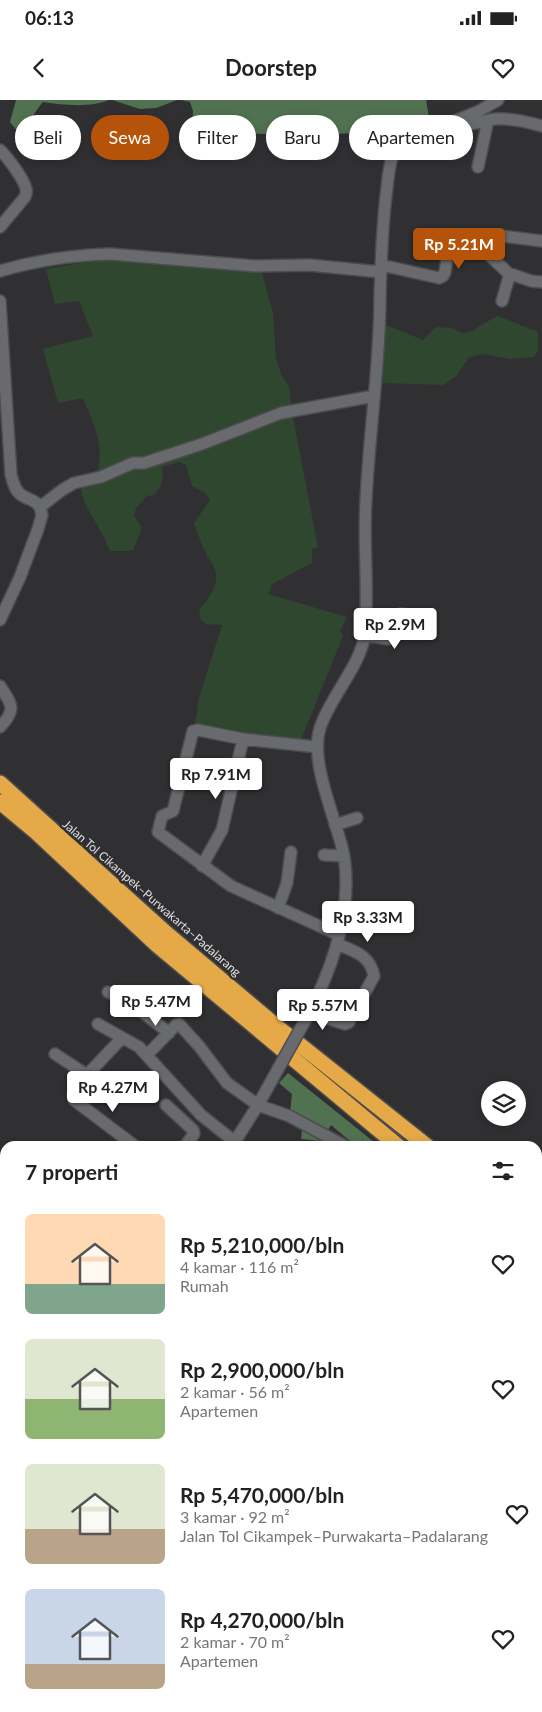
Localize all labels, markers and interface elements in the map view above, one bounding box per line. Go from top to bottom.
text: 06:13 [25,6,74,29]
icon: back [25,54,53,82]
text: Doorstep [225,54,317,81]
icon: heart [489,54,517,82]
chip: Beli [15,115,81,160]
chip: Sewa [91,115,169,160]
chip: Filter [179,115,256,160]
chip: Baru [266,115,339,160]
chip: Apartemen [349,115,473,160]
pin: Rp 5.21M [407,228,511,270]
text: Rp 5.21M [424,234,494,253]
pin: Rp 2.9M [349,608,441,650]
text: Rp 2.9M [365,614,425,633]
pin: Rp 7.91M [164,758,268,800]
text: Rp 7.91M [181,764,251,783]
street label: Jalan Tol Cikampek–Purwakarta–Padalarang [60,817,244,979]
pin: Rp 3.33M [316,900,420,943]
text: Rp 3.33M [333,907,403,926]
pin: Rp 5.47M [104,984,208,1027]
pin: Rp 5.57M [271,988,375,1031]
text: Rp 5.47M [121,991,191,1010]
text: Rp 5.57M [288,995,358,1014]
pin: Rp 4.27M [61,1070,165,1113]
text: Rp 4.27M [78,1077,148,1096]
map controls [481,1081,526,1126]
button: layers [481,1081,526,1126]
icon: filters [489,1157,517,1185]
text: 7 properti [25,1159,118,1184]
text: Rp 5,210,000/bln [180,1232,344,1257]
icon: home [65,1234,125,1294]
icon: heart [489,1250,517,1278]
text: 4 kamar · 116 m² [180,1257,299,1276]
text: Rumah [180,1276,229,1295]
text: Rp 2,900,000/bln [180,1357,344,1382]
icon: home [65,1359,125,1419]
icon: heart [489,1375,517,1403]
text: 2 kamar · 56 m² [180,1382,290,1401]
text: Apartemen [180,1401,258,1420]
text: Rp 5,470,000/bln [180,1482,344,1507]
icon: home [65,1484,125,1544]
icon: heart [503,1500,531,1528]
text: 3 kamar · 92 m² [180,1507,290,1526]
text: Jalan Tol Cikampek–Purwakarta–Padalarang [180,1526,488,1545]
text: Rp 4,270,000/bln [180,1607,344,1632]
icon: home [65,1609,125,1669]
icon: heart [489,1625,517,1653]
text: 2 kamar · 70 m² [180,1632,290,1651]
text: Apartemen [180,1651,258,1670]

